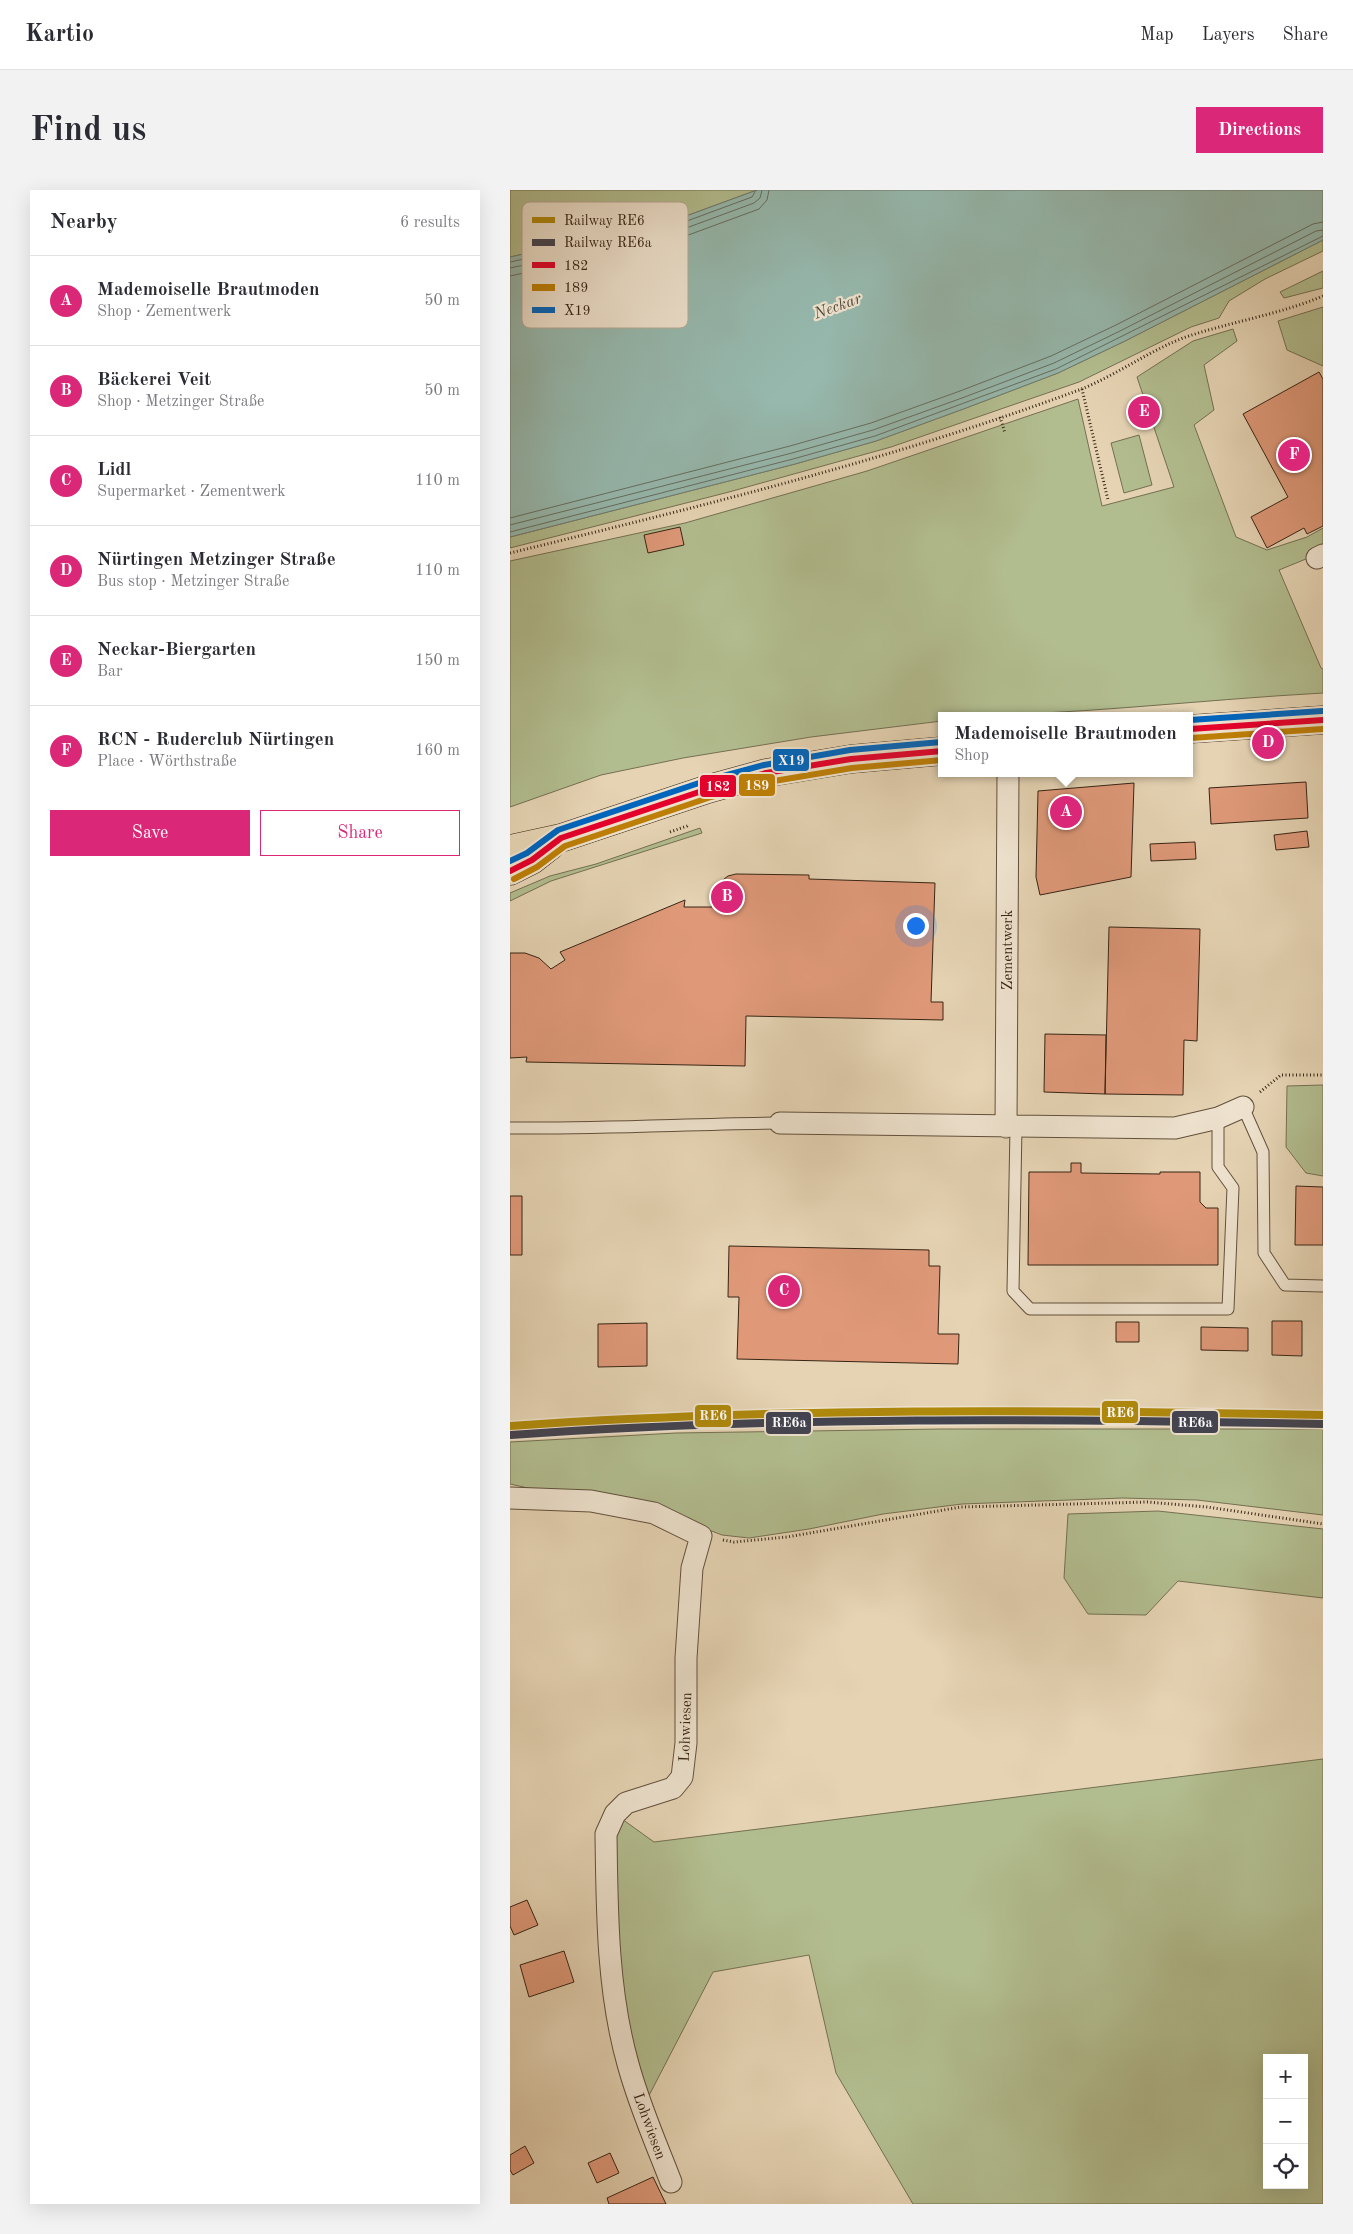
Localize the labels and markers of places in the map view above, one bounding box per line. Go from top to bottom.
pin: E [1128,393,1160,431]
pin: F [1278,436,1310,474]
pin: D [1252,724,1284,762]
pin: A [1050,793,1082,831]
pin: B [711,878,743,916]
pin: C [768,1272,800,1310]

